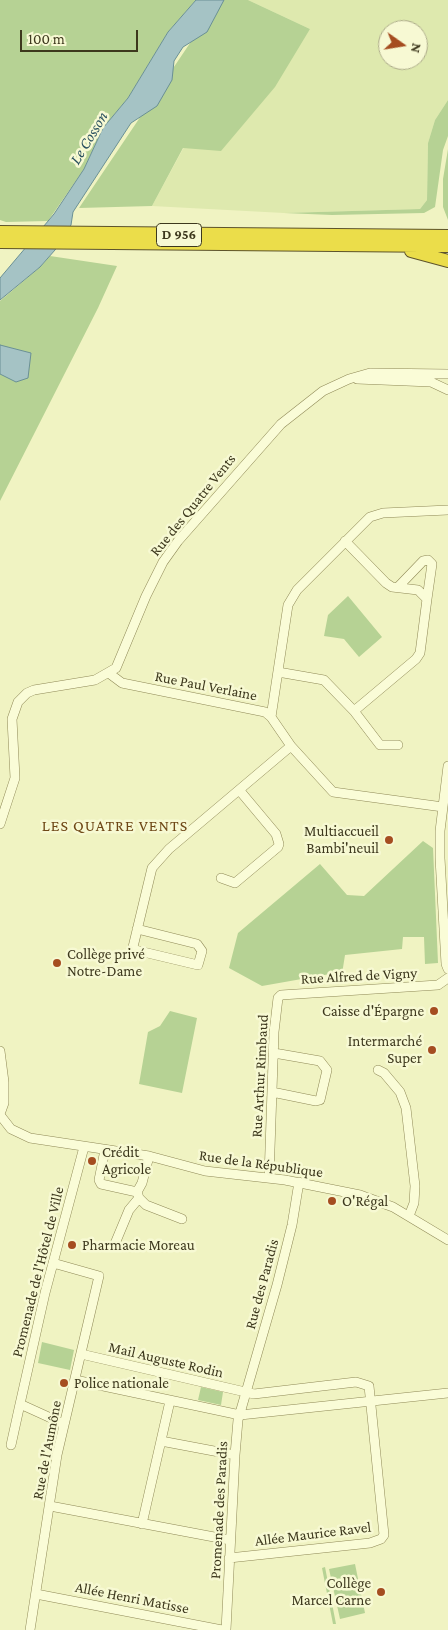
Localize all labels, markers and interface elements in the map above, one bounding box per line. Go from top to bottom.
scale bar [22,20,140,52]
north arrow [378,20,428,70]
text: 100 m [28,31,65,47]
text: N [408,42,426,55]
water label: Le Cosson [66,108,112,168]
road number: D 956 [156,224,202,246]
street label: Rue des Quatre Vents [146,450,240,560]
street label: Rue Paul Verlaine [153,667,259,705]
district label: LES QUATRE VENTS [40,816,190,836]
place label: Multiaccueil Bambi'neuil [304,822,379,857]
marker: Multiaccueil Bambi'neuil [383,834,395,846]
place label: Collège privé Notre-Dame [67,945,145,980]
marker: Collège privé Notre-Dame [51,957,63,969]
street label: Rue Alfred de Vigny [300,964,418,988]
place label: Caisse d'Épargne [322,1002,424,1020]
marker: Caisse d'Épargne [428,1005,440,1017]
street label: Rue Arthur Rimbaud [248,1014,272,1138]
place label: Intermarché Super [348,1032,422,1067]
marker: Intermarché Super [426,1044,438,1056]
place label: Crédit Agricole [102,1143,151,1178]
street label: Rue de la République [198,1146,324,1182]
marker: Crédit Agricole [86,1155,98,1167]
street label: Promenade de l'Hôtel de Ville [8,1185,68,1359]
place label: O'Régal [342,1192,388,1210]
marker: O'Régal [326,1195,338,1207]
place label: Pharmacie Moreau [82,1236,195,1254]
street label: Rue des Paradis [241,1237,283,1331]
marker: Pharmacie Moreau [66,1239,78,1251]
street label: Mail Auguste Rodin [107,1338,225,1382]
place label: Police nationale [74,1374,169,1392]
marker: Police nationale [58,1377,70,1389]
street label: Rue de l'Aumône [29,1399,65,1501]
street label: Promenade des Paradis [206,1441,232,1579]
street label: Allée Maurice Ravel [254,1518,372,1550]
place label: Collège Marcel Carne [291,1574,371,1609]
street label: Allée Henri Matisse [74,1578,190,1618]
marker: Collège Marcel Carne [375,1586,387,1598]

